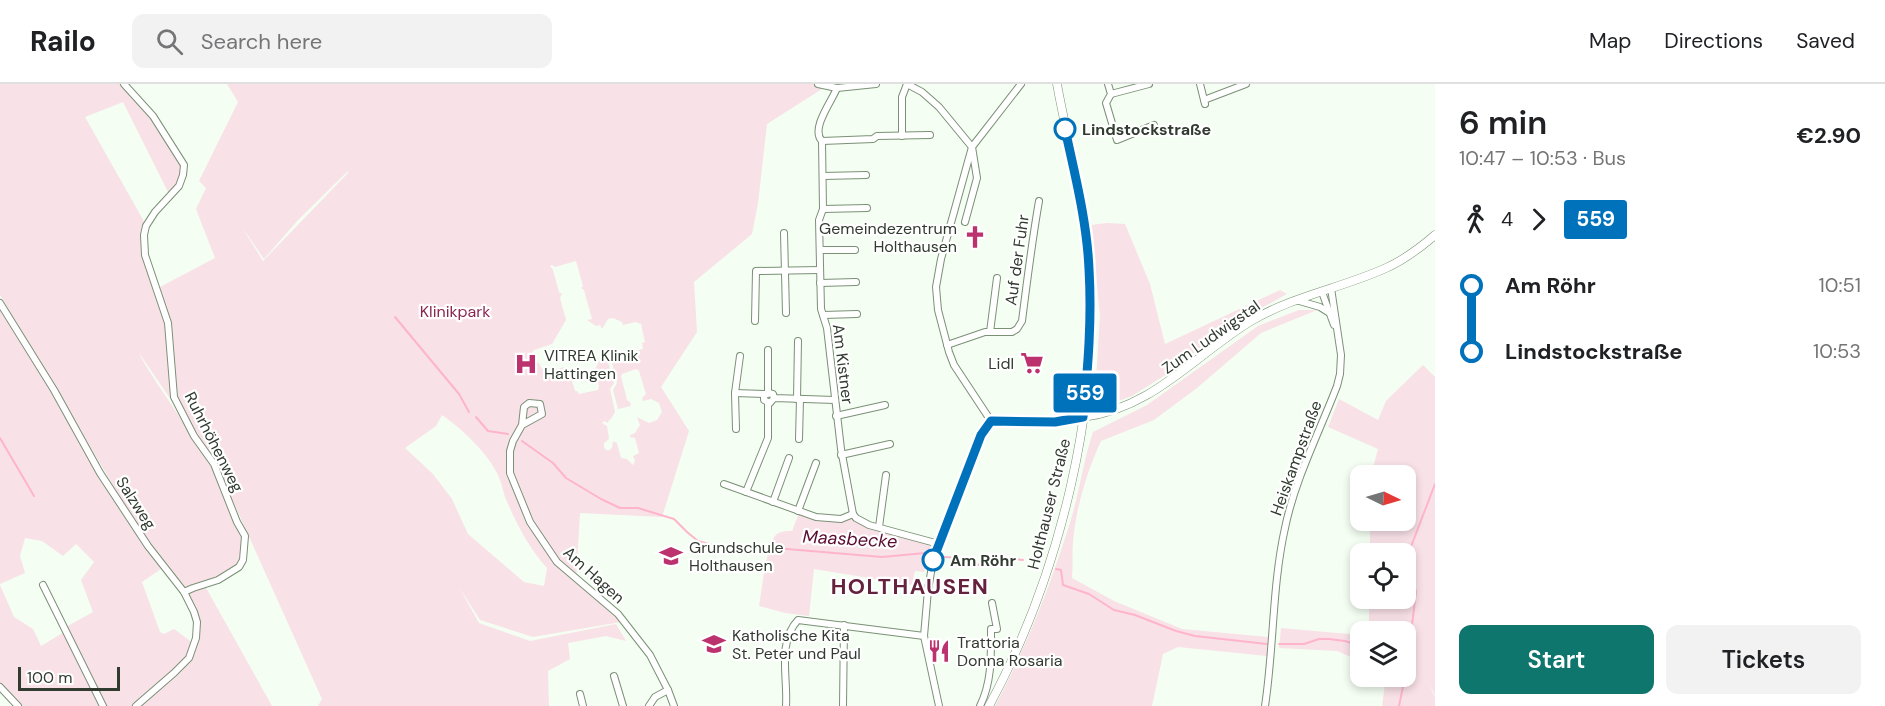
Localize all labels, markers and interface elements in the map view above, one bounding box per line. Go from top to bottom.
search box [132,14,552,68]
text: Railo [30,23,96,60]
icon: search [153,25,186,58]
text: Search here [201,27,322,56]
text: Map [1589,27,1631,55]
text: Directions [1664,27,1763,55]
text: Saved [1796,27,1855,55]
text: 6 min [1459,101,1547,144]
marker: Lindstockstraße [1054,118,1076,140]
place label: Lindstockstraße [1082,119,1211,140]
text: €2.90 [1797,121,1861,150]
text: 10:47 – 10:53 · Bus [1459,145,1626,171]
icon: walk [1459,203,1492,236]
icon: forward [1522,203,1555,236]
text: 559 [1576,205,1615,233]
text: 4 [1501,206,1513,232]
street label: Auf der Fuhr [1000,213,1034,307]
place label: Gemeindezentrum Holthausen [819,218,957,257]
church icon: Gemeindezentrum Holthausen [962,224,988,250]
text: Am Röhr [1505,271,1596,300]
text: 10:51 [1819,272,1861,298]
street label: Zum Ludwigstal [1158,295,1264,379]
park label: Klinikpark [420,301,490,322]
street label: Am Kistner [828,323,858,405]
text: Lindstockstraße [1505,337,1682,366]
text: 10:53 [1813,338,1861,364]
place label: VITREA Klinik Hattingen [544,345,639,384]
supermarket icon: Lidl [1019,350,1045,376]
hospital icon: VITREA Klinik Hattingen [513,351,539,377]
place label: Lidl [988,353,1014,374]
line badge: 559 [1050,374,1120,412]
text: 559 [1066,379,1104,407]
street label: Ruhrhöhenweg [180,388,248,496]
street label: Heiskampstraße [1265,398,1327,518]
street label: Holthauser Straße [1023,436,1075,572]
north arrow [1350,465,1416,531]
map controls [1350,465,1416,687]
street label: Salzweg [111,473,161,533]
water label: Maasbecke [802,525,898,553]
place label: Grundschule Holthausen [689,537,784,576]
street label: Am Hagen [559,542,629,608]
school or university icon: Grundschule Holthausen [658,543,684,569]
button: locate [1350,543,1416,609]
marker: Am Röhr [922,549,944,571]
place label: Am Röhr [950,550,1016,571]
district label: HOLTHAUSEN [831,572,989,601]
button: layers [1350,621,1416,687]
place label: Katholische Kita St. Peter und Paul [732,625,861,664]
button: Start [1459,625,1654,694]
button: Tickets [1666,625,1861,694]
school or university icon: Katholische Kita St. Peter und Paul [701,631,727,657]
place label: Trattoria Donna Rosaria [957,632,1063,671]
restaurant icon: Trattoria Donna Rosaria [926,638,952,664]
scale bar [18,664,120,692]
text: 100 m [27,667,72,688]

